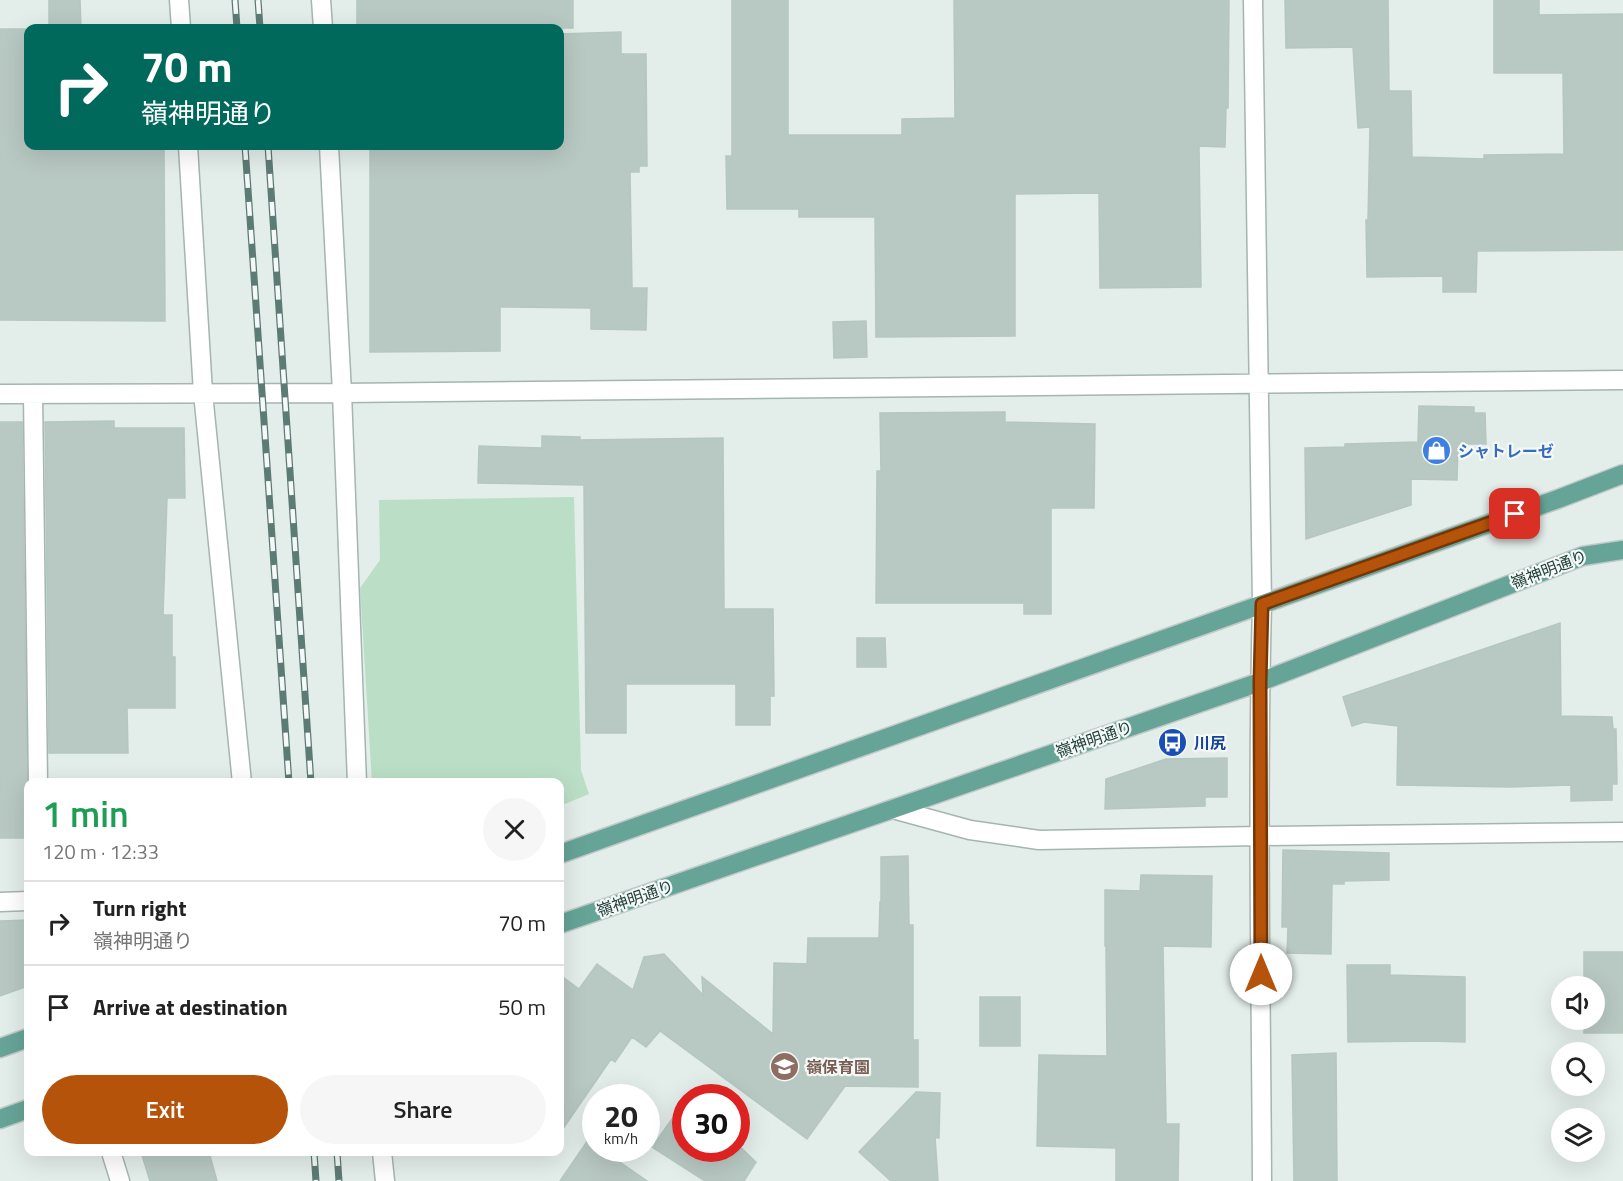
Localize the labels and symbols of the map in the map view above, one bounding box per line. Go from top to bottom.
shop icon: シャトレーゼ [1421,435,1453,467]
place label: シャトレーゼ [1458,439,1554,463]
pin [1489,488,1540,539]
street label: 嶺神明通り [1507,543,1591,595]
street label: 嶺神明通り [1052,715,1136,763]
bus stop icon: 川尻 [1157,727,1189,759]
place label: 川尻 [1194,731,1226,755]
street label: 嶺神明通り [593,874,677,922]
position arrow [1229,942,1293,1006]
school or university icon: 嶺保育園 [769,1051,801,1083]
place label: 嶺保育園 [806,1055,870,1079]
speed limit sign: 30 [672,1084,750,1162]

